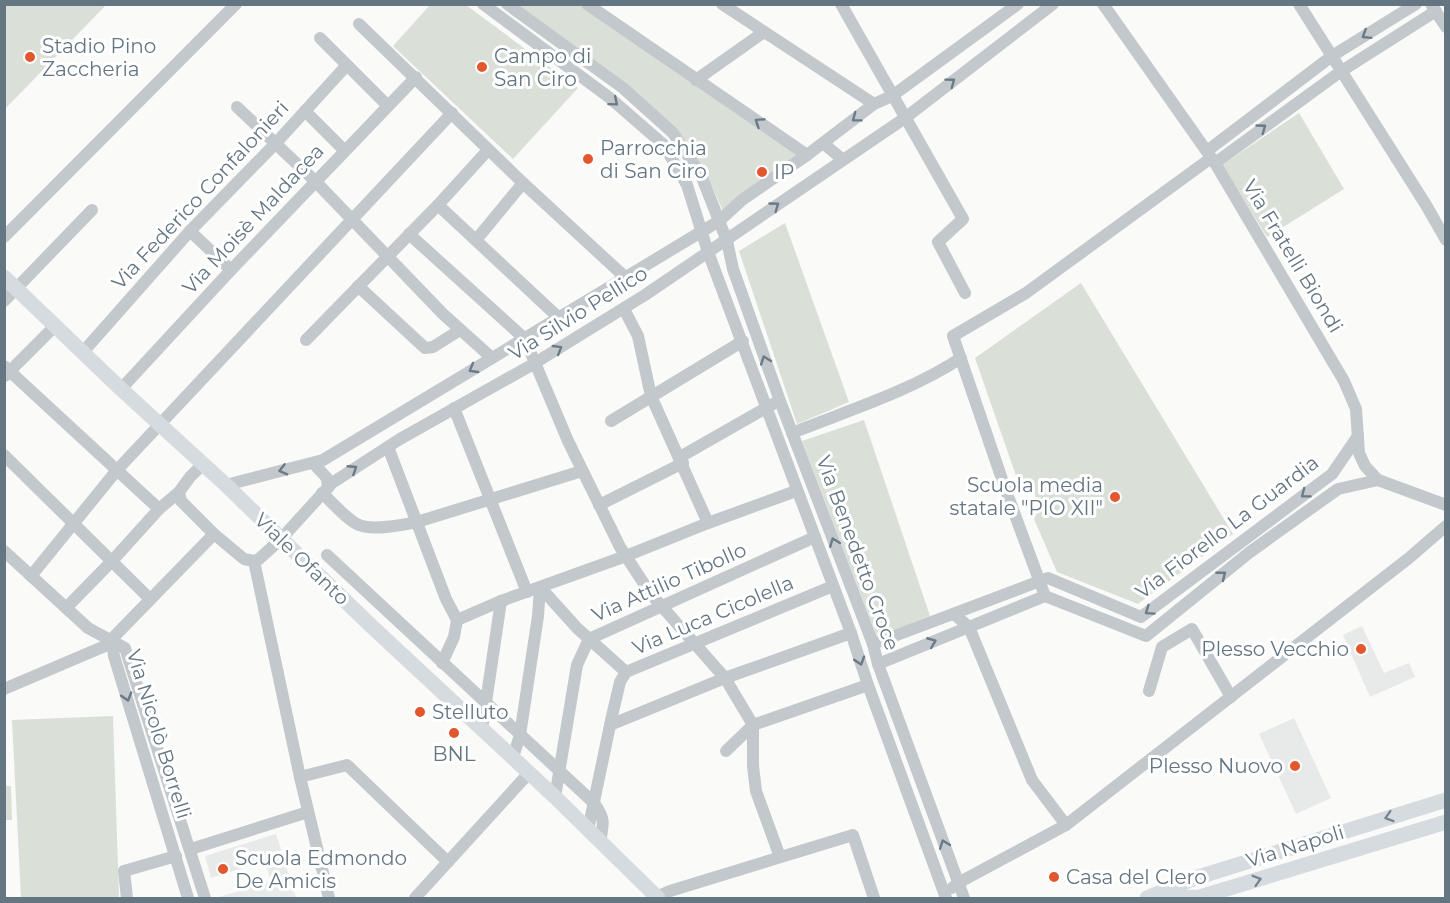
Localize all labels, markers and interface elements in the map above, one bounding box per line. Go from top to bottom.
one-way arrow [1362,28,1372,40]
place label: Stadio Pino Zaccheria [42,34,156,81]
place label: Campo di San Ciro [494,44,591,91]
marker: Stadio Pino Zaccheria [23,50,37,64]
marker: Campo di San Ciro [475,60,489,74]
one-way arrow [944,78,955,89]
one-way arrow [607,95,618,106]
street label: Via Federico Confalonieri [106,96,294,294]
one-way arrow [852,110,863,121]
one-way arrow [754,118,765,129]
one-way arrow [1256,125,1267,136]
place label: Parrocchia di San Ciro [600,136,707,183]
street label: Via Moisè Maldacea [177,139,329,299]
marker: Parrocchia di San Ciro [581,152,595,166]
place label: IP [774,160,794,184]
marker: IP [755,165,769,179]
street label: Via Fratelli Biondi [1238,175,1348,337]
one-way arrow [768,203,779,214]
street label: Via Silvio Pellico [504,261,652,365]
one-way arrow [552,345,562,357]
one-way arrow [760,355,773,365]
one-way arrow [469,362,479,373]
street label: Via Fiorello La Guardia [1131,450,1323,604]
street label: Via Benedetto Croce [812,452,904,654]
one-way arrow [279,463,289,476]
one-way arrow [347,465,357,477]
place label: Scuola media statale "PIO XII" [950,473,1103,520]
one-way arrow [1300,486,1311,497]
marker: Scuola media statale "PIO XII" [1108,490,1122,504]
street label: Viale Ofanto [250,508,354,610]
street label: Via Attilio Tibollo [588,537,750,627]
one-way arrow [828,537,841,548]
street label: Via Luca Cicolella [629,570,797,660]
one-way arrow [1215,571,1226,582]
one-way arrow [1144,604,1155,615]
one-way arrow [926,637,937,649]
place label: Plesso Vecchio [1201,637,1349,661]
marker: Plesso Vecchio [1354,642,1368,656]
street label: Via Nicolò Borrelli [122,646,196,822]
one-way arrow [853,655,866,666]
one-way arrow [120,691,132,702]
place label: Stelluto [432,700,509,724]
marker: Stelluto [413,705,427,719]
marker: BNL [447,726,461,740]
place label: BNL [432,742,476,766]
place label: Plesso Nuovo [1149,754,1283,778]
marker: Plesso Nuovo [1288,759,1302,773]
one-way arrow [1384,809,1395,822]
street label: Via Napoli [1243,820,1347,872]
one-way arrow [938,839,951,849]
place label: Scuola Edmondo De Amicis [235,846,407,893]
marker: Scuola Edmondo De Amicis [216,862,230,876]
place label: Casa del Clero [1066,865,1207,889]
marker: Casa del Clero [1047,870,1061,884]
one-way arrow [1251,875,1262,887]

